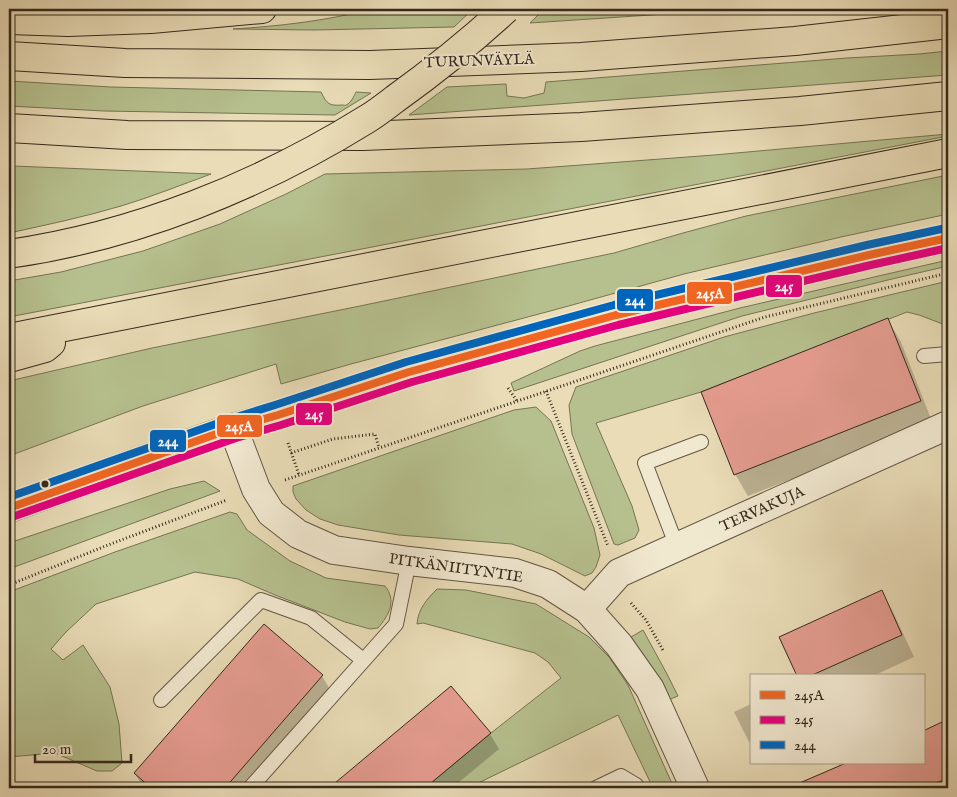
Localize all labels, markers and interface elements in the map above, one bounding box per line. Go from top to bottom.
street label: TURUNVÄYLÄ [423,50,535,72]
line badge: 245 [765,274,803,298]
text: 245 [775,278,793,296]
line badge: 245A [686,281,733,305]
text: 245A [696,285,725,303]
line badge: 244 [616,288,654,312]
text: 244 [625,292,646,310]
line badge: 245 [295,402,333,426]
text: 245 [305,406,323,424]
line badge: 245A [216,414,263,438]
text: 245A [225,418,254,436]
line badge: 244 [149,429,187,453]
text: 244 [158,433,179,451]
unlabelled marker [40,479,50,489]
street label: TERVAKUJA [717,482,808,536]
street label: PITKÄNIITYNTIE [388,549,524,587]
legend [750,674,924,764]
text: 245A [794,686,825,705]
text: 245 [794,710,814,729]
scale bar [35,732,131,764]
text: 244 [794,736,816,755]
text: 20 m [42,740,72,759]

